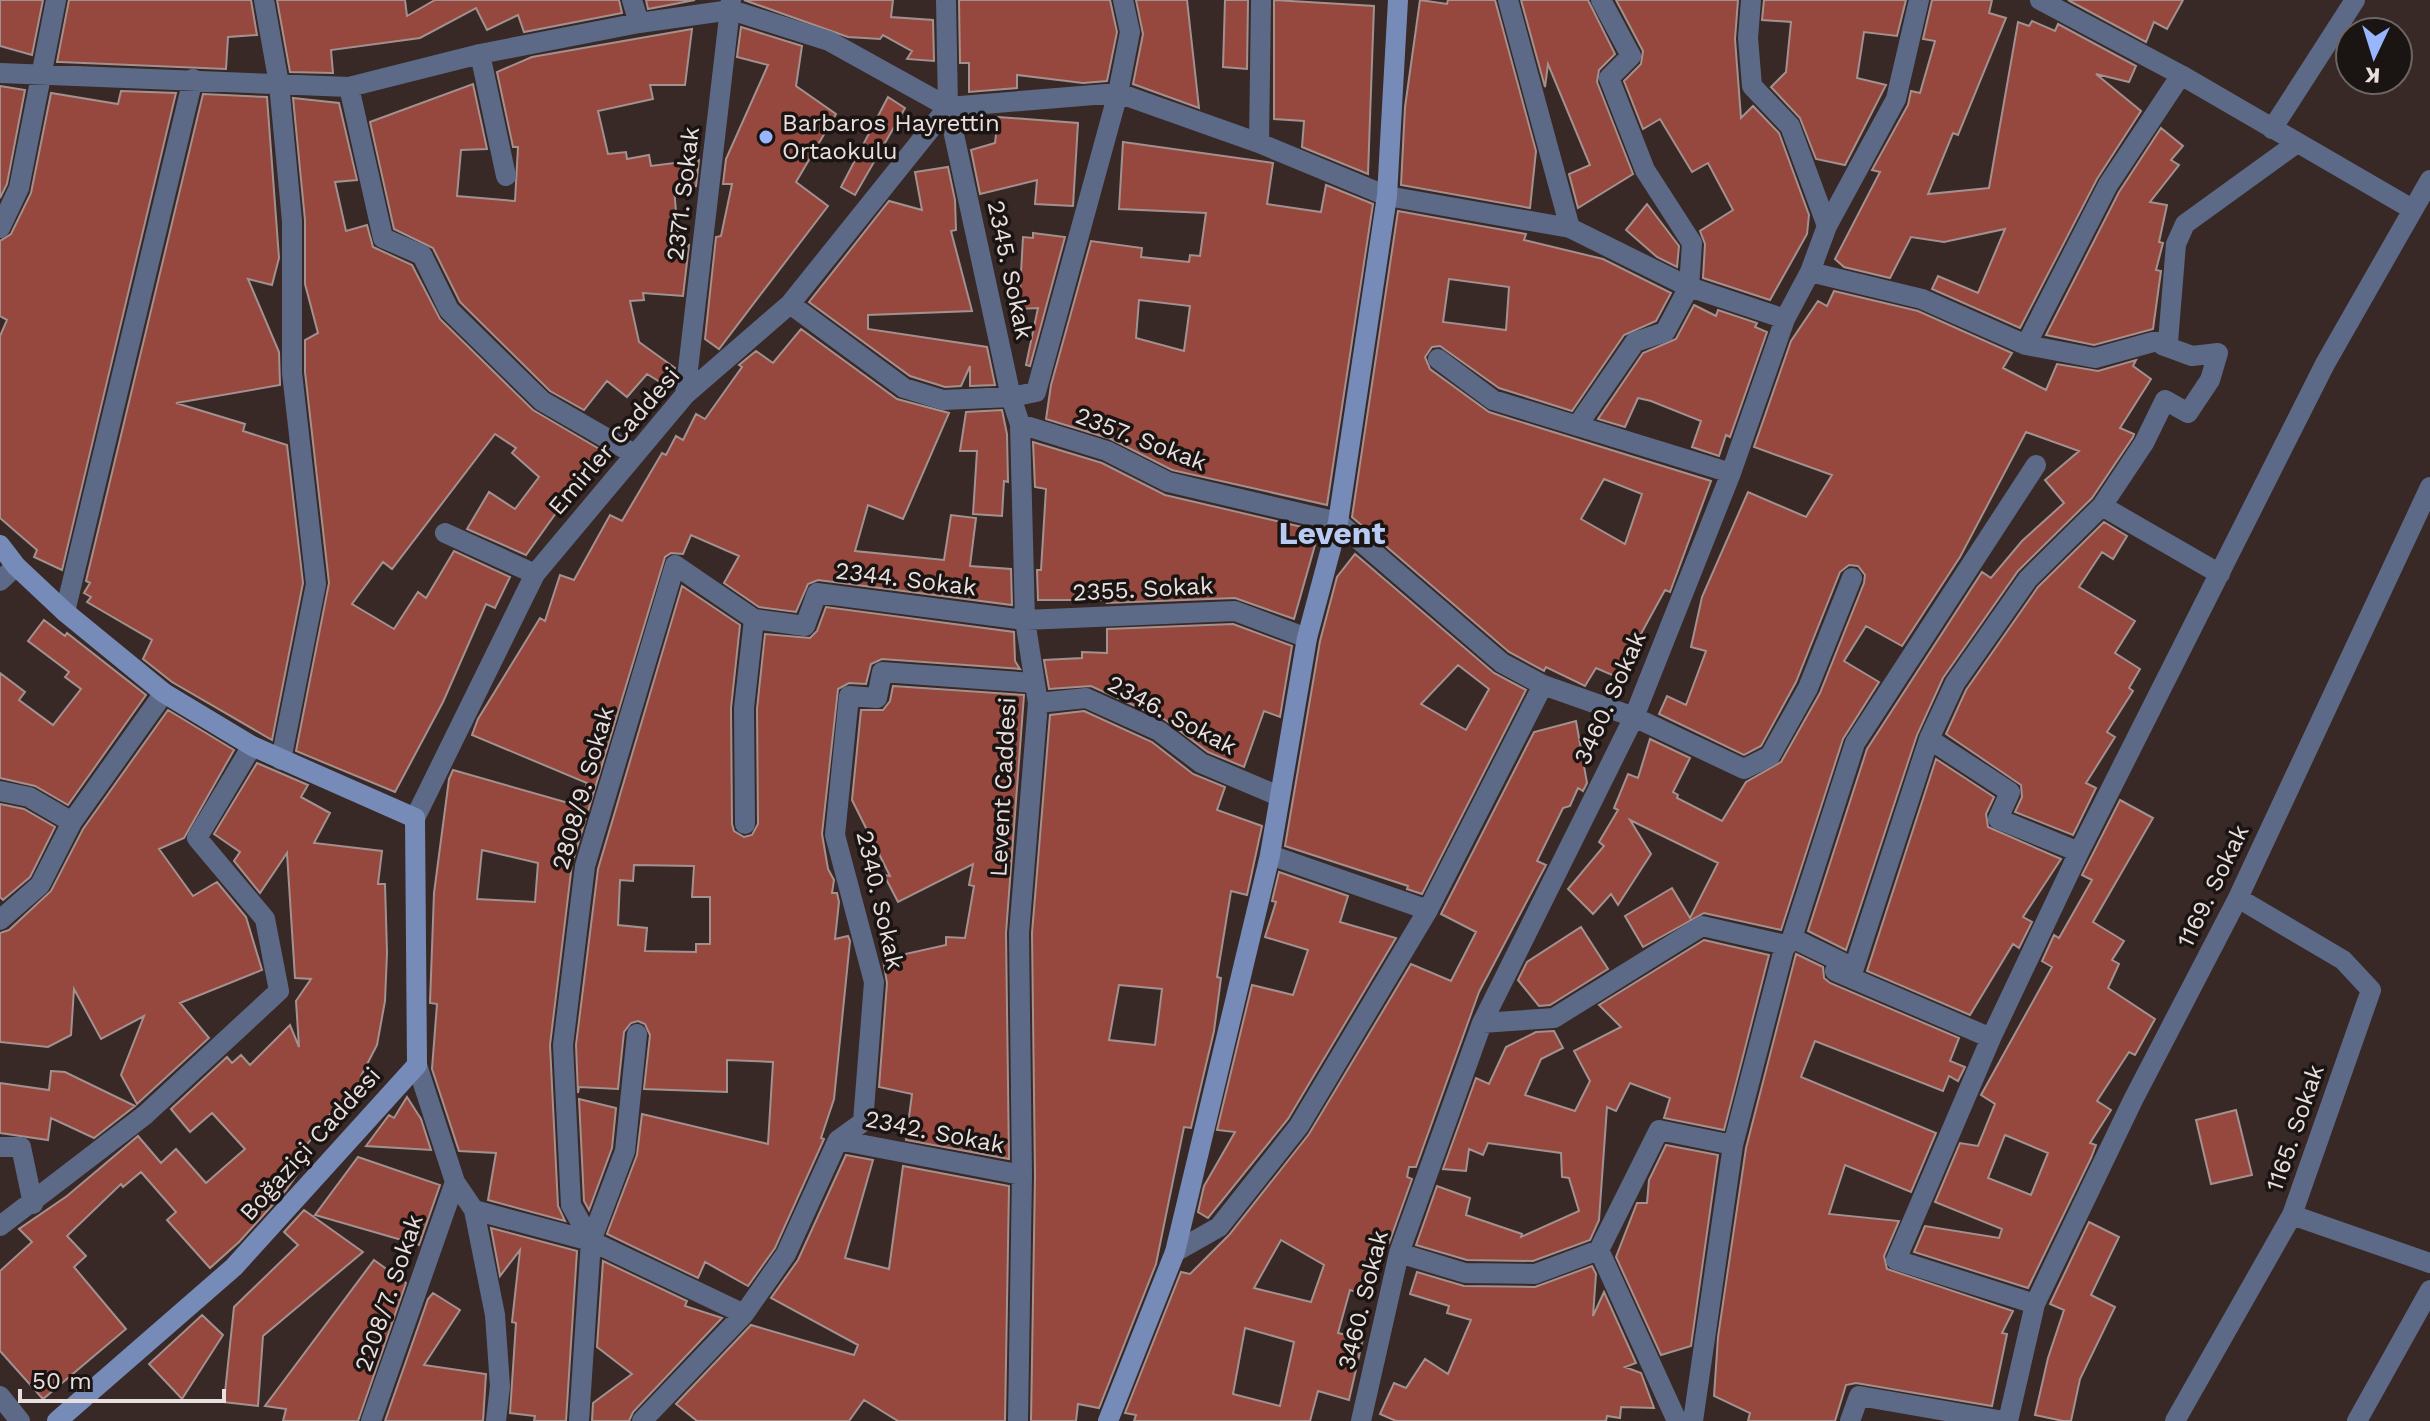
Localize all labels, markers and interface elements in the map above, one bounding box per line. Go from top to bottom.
north arrow [2334,16,2414,96]
text: K [2363,62,2381,88]
place label: Barbaros Hayrettin Ortaokulu [782,109,1000,165]
street label: 2371. Sokak [661,125,705,263]
marker: Barbaros Hayrettin Ortaokulu [757,128,775,146]
street label: 2345. Sokak [982,198,1038,343]
street label: Emirler Caddesi [542,362,686,520]
street label: 2357. Sokak [1072,401,1211,477]
district label: Levent [1278,514,1386,552]
street label: 2344. Sokak [834,556,979,602]
street label: 2355. Sokak [1072,571,1214,607]
street label: 3460. Sokak [1568,627,1652,769]
street label: 2346. Sokak [1103,669,1242,761]
street label: Levent Caddesi [984,696,1022,878]
street label: 2808/9. Sokak [546,703,620,873]
street label: 1169. Sokak [2171,820,2255,952]
street label: 2340. Sokak [850,828,910,973]
street label: 1165. Sokak [2260,1061,2330,1195]
street label: Boğaziçi Caddesi [234,1062,386,1226]
street label: 2342. Sokak [863,1105,1008,1159]
street label: 2208/7. Sokak [349,1210,429,1375]
street label: 3460. Sokak [1332,1227,1394,1373]
scale bar [20,1353,224,1403]
text: 50 m [32,1367,92,1395]

